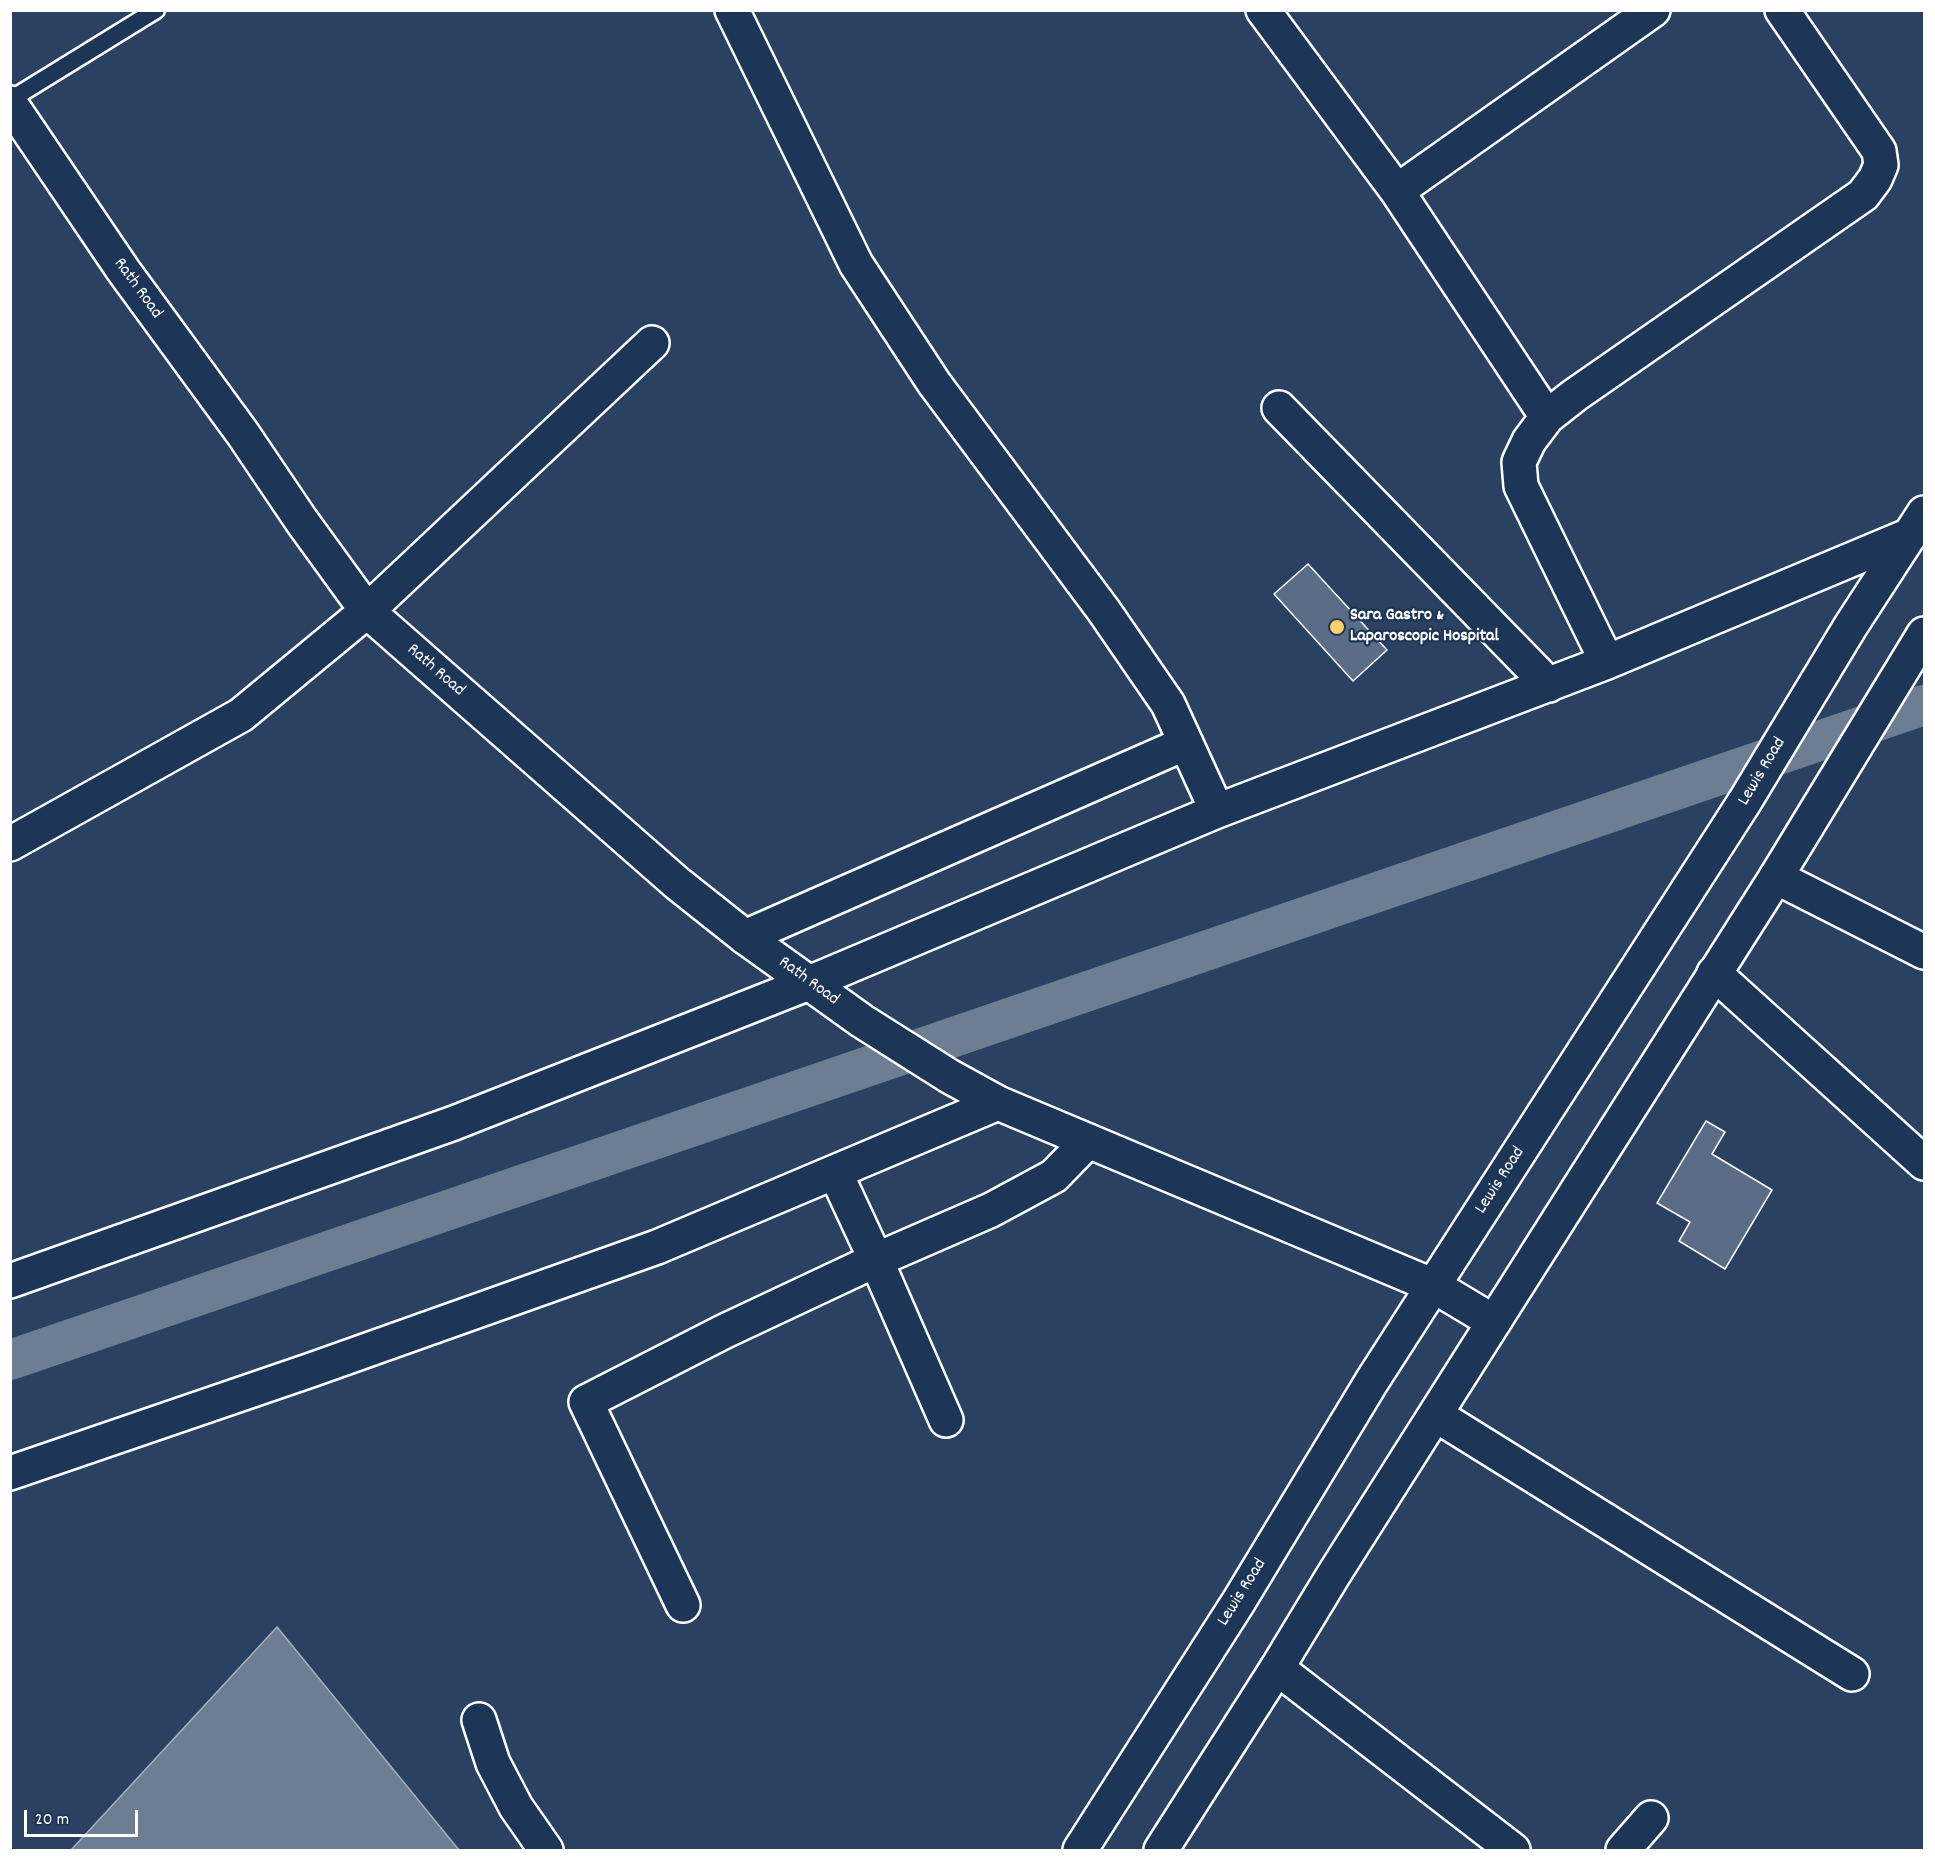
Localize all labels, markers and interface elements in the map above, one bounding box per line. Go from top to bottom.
street label: Rath Road [108,254,166,324]
place label: Sara Gastro & Laparoscopic Hospital [1350,606,1499,648]
marker: Sara Gastro & Laparoscopic Hospital [1328,618,1346,636]
street label: Rath Road [402,640,468,702]
street label: Lewis Road [1734,734,1792,810]
street label: Rath Road [773,953,843,1011]
street label: Lewis Road [1471,1143,1531,1219]
street label: Lewis Road [1214,1555,1272,1631]
scale bar [27,1798,141,1836]
text: 20 m [35,1808,69,1833]

